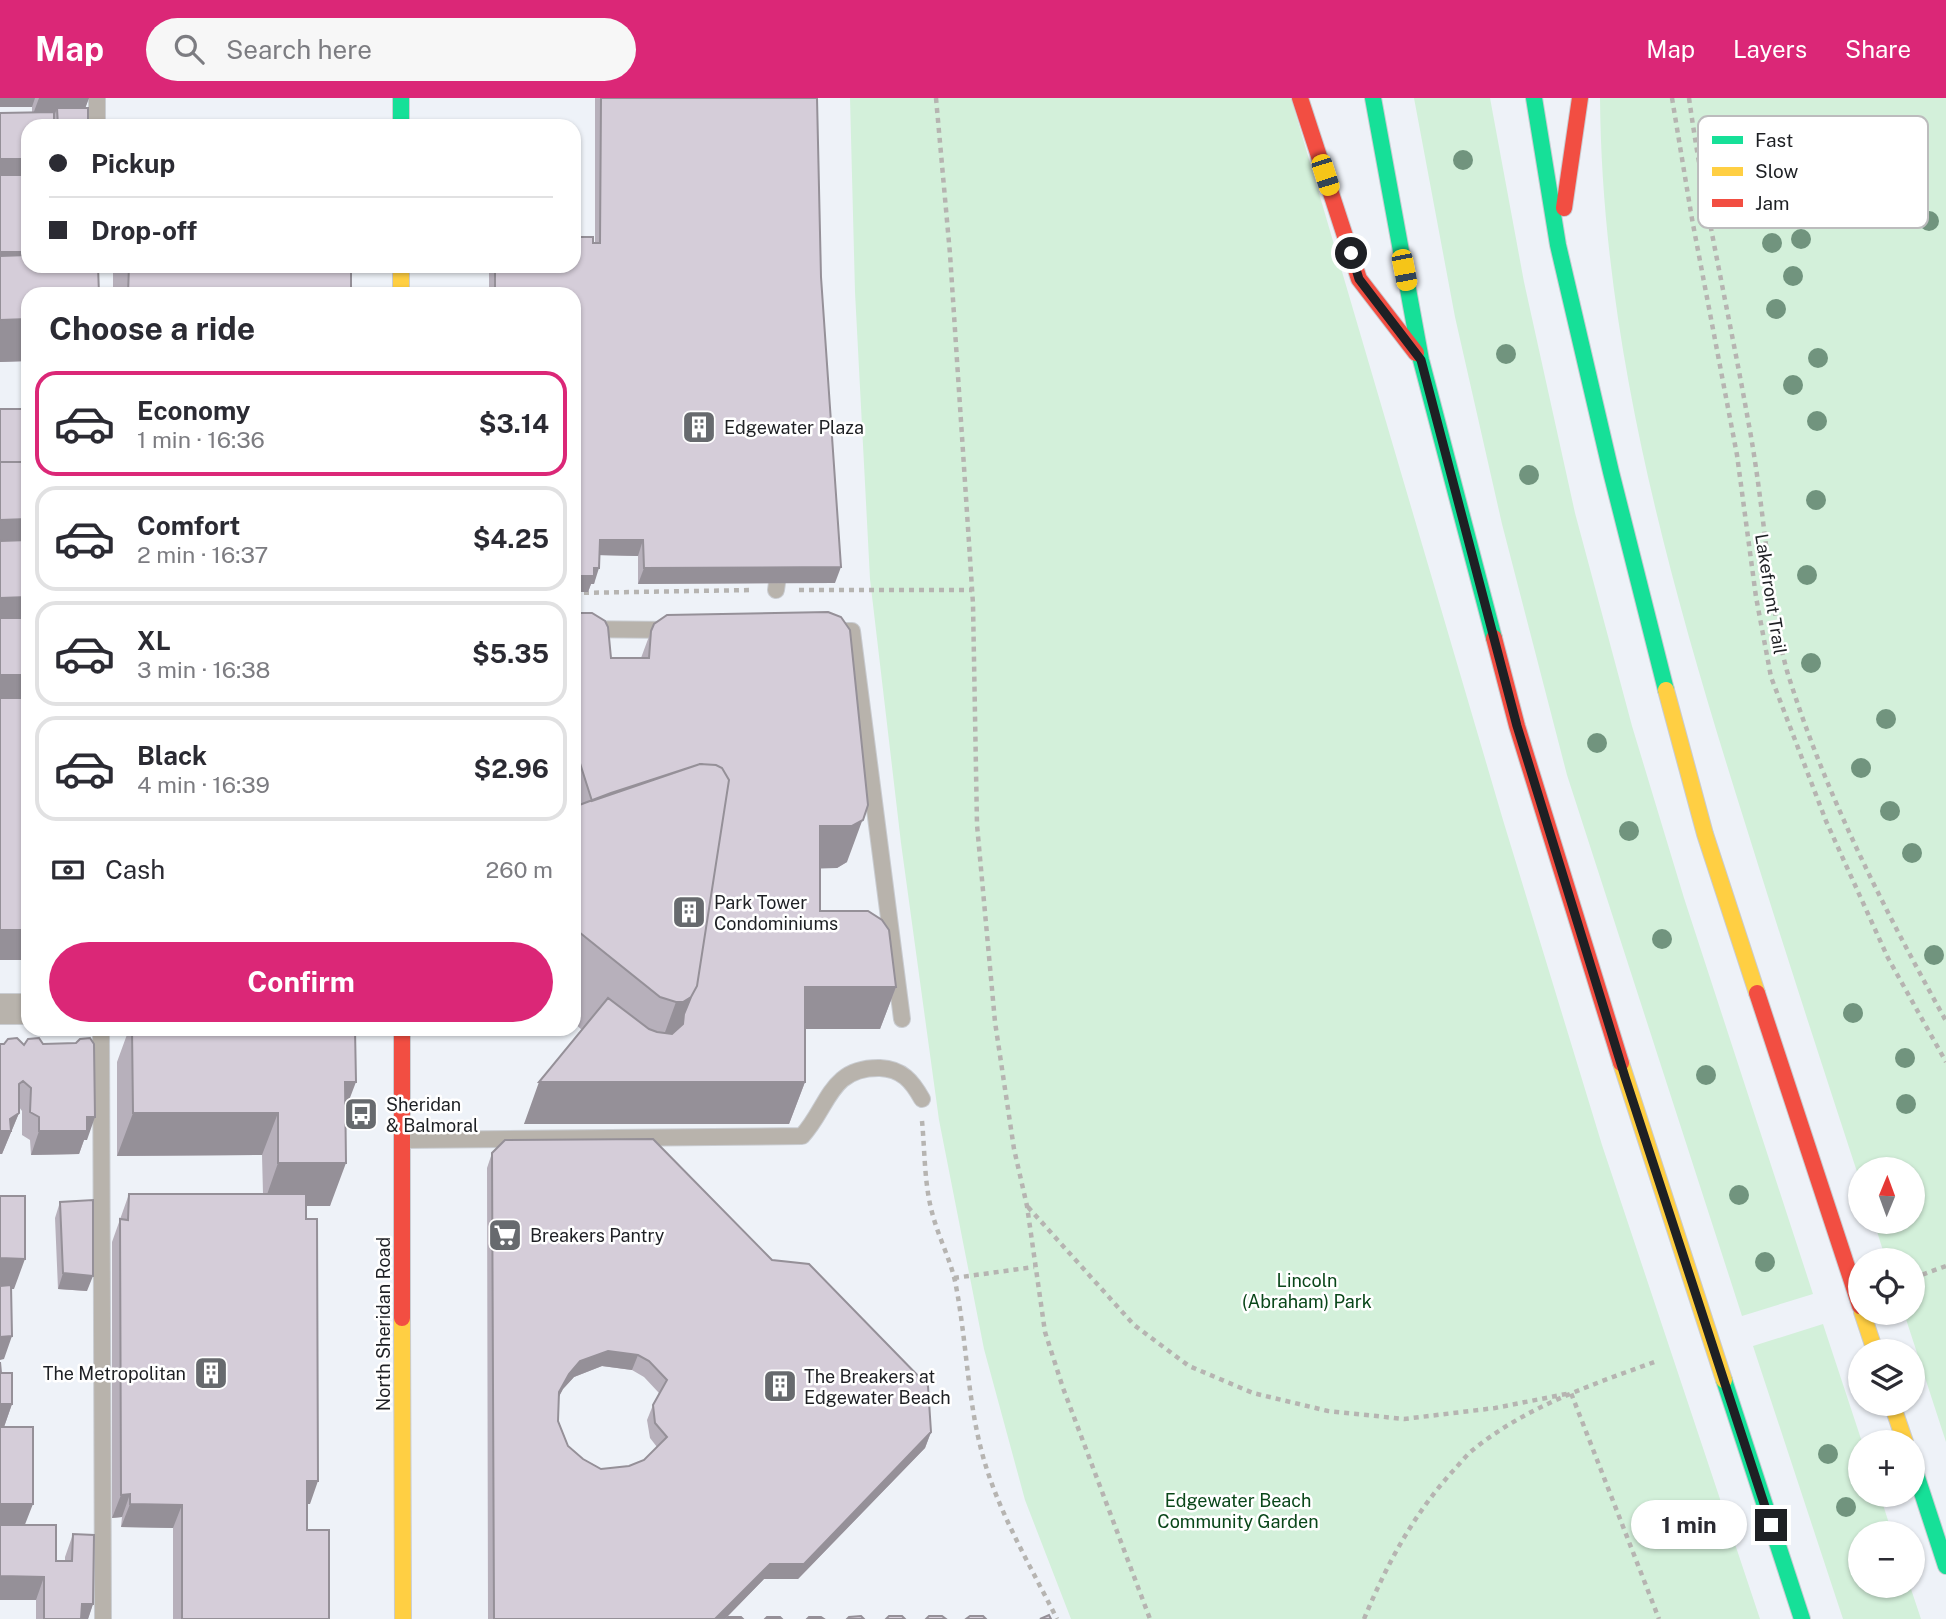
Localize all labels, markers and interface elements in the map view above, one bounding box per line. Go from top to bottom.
search box [146,18,636,81]
text: Map [35,30,104,68]
icon: search [170,30,208,68]
text: Search here [226,34,372,65]
text: Map [1646,35,1695,63]
text: Layers [1733,35,1807,63]
text: Share [1845,35,1911,63]
legend [1698,116,1928,228]
text: Fast [1755,129,1793,151]
text: Pickup [91,148,175,179]
car [1309,152,1342,198]
text: Slow [1755,160,1799,182]
text: Jam [1755,192,1789,214]
text: Drop-off [91,215,197,246]
route start [1335,237,1367,269]
car [1390,247,1419,293]
text: Choose a ride [49,310,255,347]
icon: car [53,392,116,455]
text: Economy [137,395,250,426]
text: $3.14 [479,408,549,439]
building icon: Edgewater Plaza [680,408,718,446]
place label: Edgewater Plaza [724,417,864,438]
text: 1 min · 16:36 [137,426,265,453]
icon: car [53,507,116,570]
text: Comfort [137,510,240,541]
text: $4.25 [473,523,549,554]
street label: Lakefront Trail [1751,532,1791,656]
text: 2 min · 16:37 [137,541,268,568]
icon: car [53,622,116,685]
text: XL [137,625,171,656]
text: $5.35 [472,638,549,669]
text: 3 min · 16:38 [137,656,271,683]
icon: car [53,737,116,800]
text: Black [137,740,207,771]
text: $2.96 [474,753,549,784]
text: 4 min · 16:39 [137,771,270,798]
icon: cash [49,851,87,889]
text: Cash [105,854,165,885]
text: 260 m [486,856,553,883]
place label: Park Tower Condominiums [714,892,838,934]
building icon: Park Tower Condominiums [670,893,708,931]
button: Confirm [49,942,553,1022]
place label: Sheridan & Balmoral [386,1094,478,1136]
bus stop icon: Sheridan & Balmoral [342,1095,380,1133]
north arrow [1848,1157,1925,1234]
map controls [1848,1157,1925,1598]
supermarket icon: Breakers Pantry [486,1216,524,1254]
place label: Breakers Pantry [530,1225,665,1246]
street label: North Sheridan Road [373,1237,394,1411]
button: locate [1848,1248,1925,1325]
park label: Lincoln (Abraham) Park [1242,1270,1372,1312]
button: layers [1848,1339,1925,1416]
building icon: The Metropolitan [192,1354,230,1392]
place label: The Metropolitan [43,1363,186,1384]
place label: The Breakers at Edgewater Beach [804,1366,951,1408]
building icon: The Breakers at Edgewater Beach [761,1367,799,1405]
button: + [1848,1430,1925,1507]
park label: Edgewater Beach Community Garden [1157,1490,1319,1532]
callout: 1 min [1631,1500,1746,1550]
route end [1755,1509,1787,1541]
text: 1 min [1661,1511,1717,1538]
button: − [1848,1521,1925,1598]

